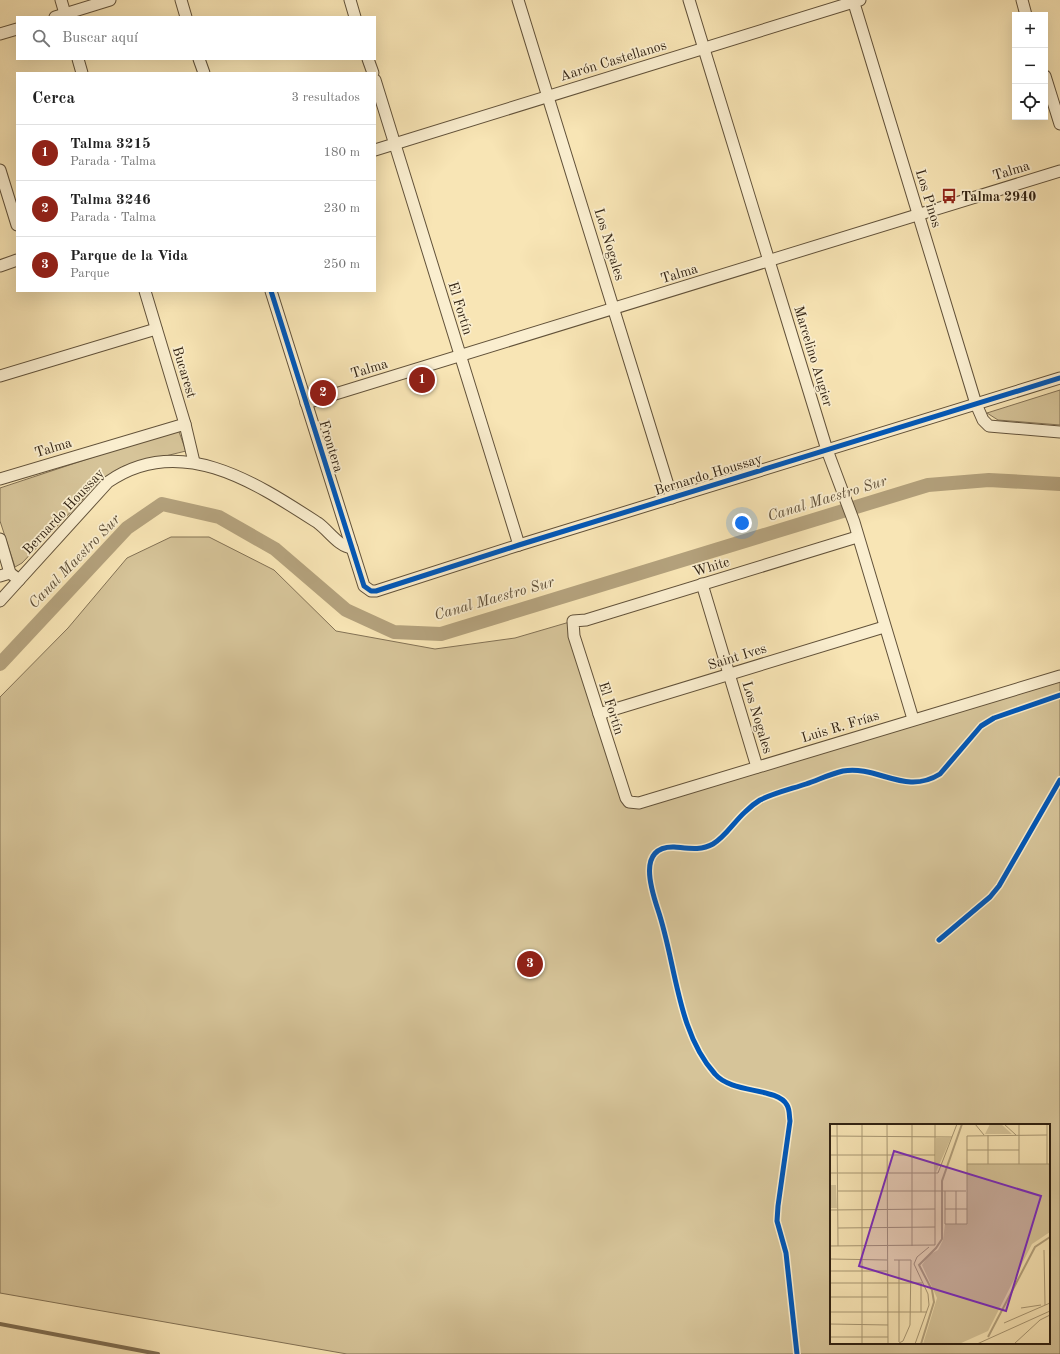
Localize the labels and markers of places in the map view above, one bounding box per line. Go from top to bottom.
bus stop icon: Talma 2940 [940,187,958,205]
place label: Talma 2940 [961,190,1036,204]
pin: 1 [409,365,435,395]
pin: 2 [310,378,336,408]
pin: 3 [517,949,543,979]

